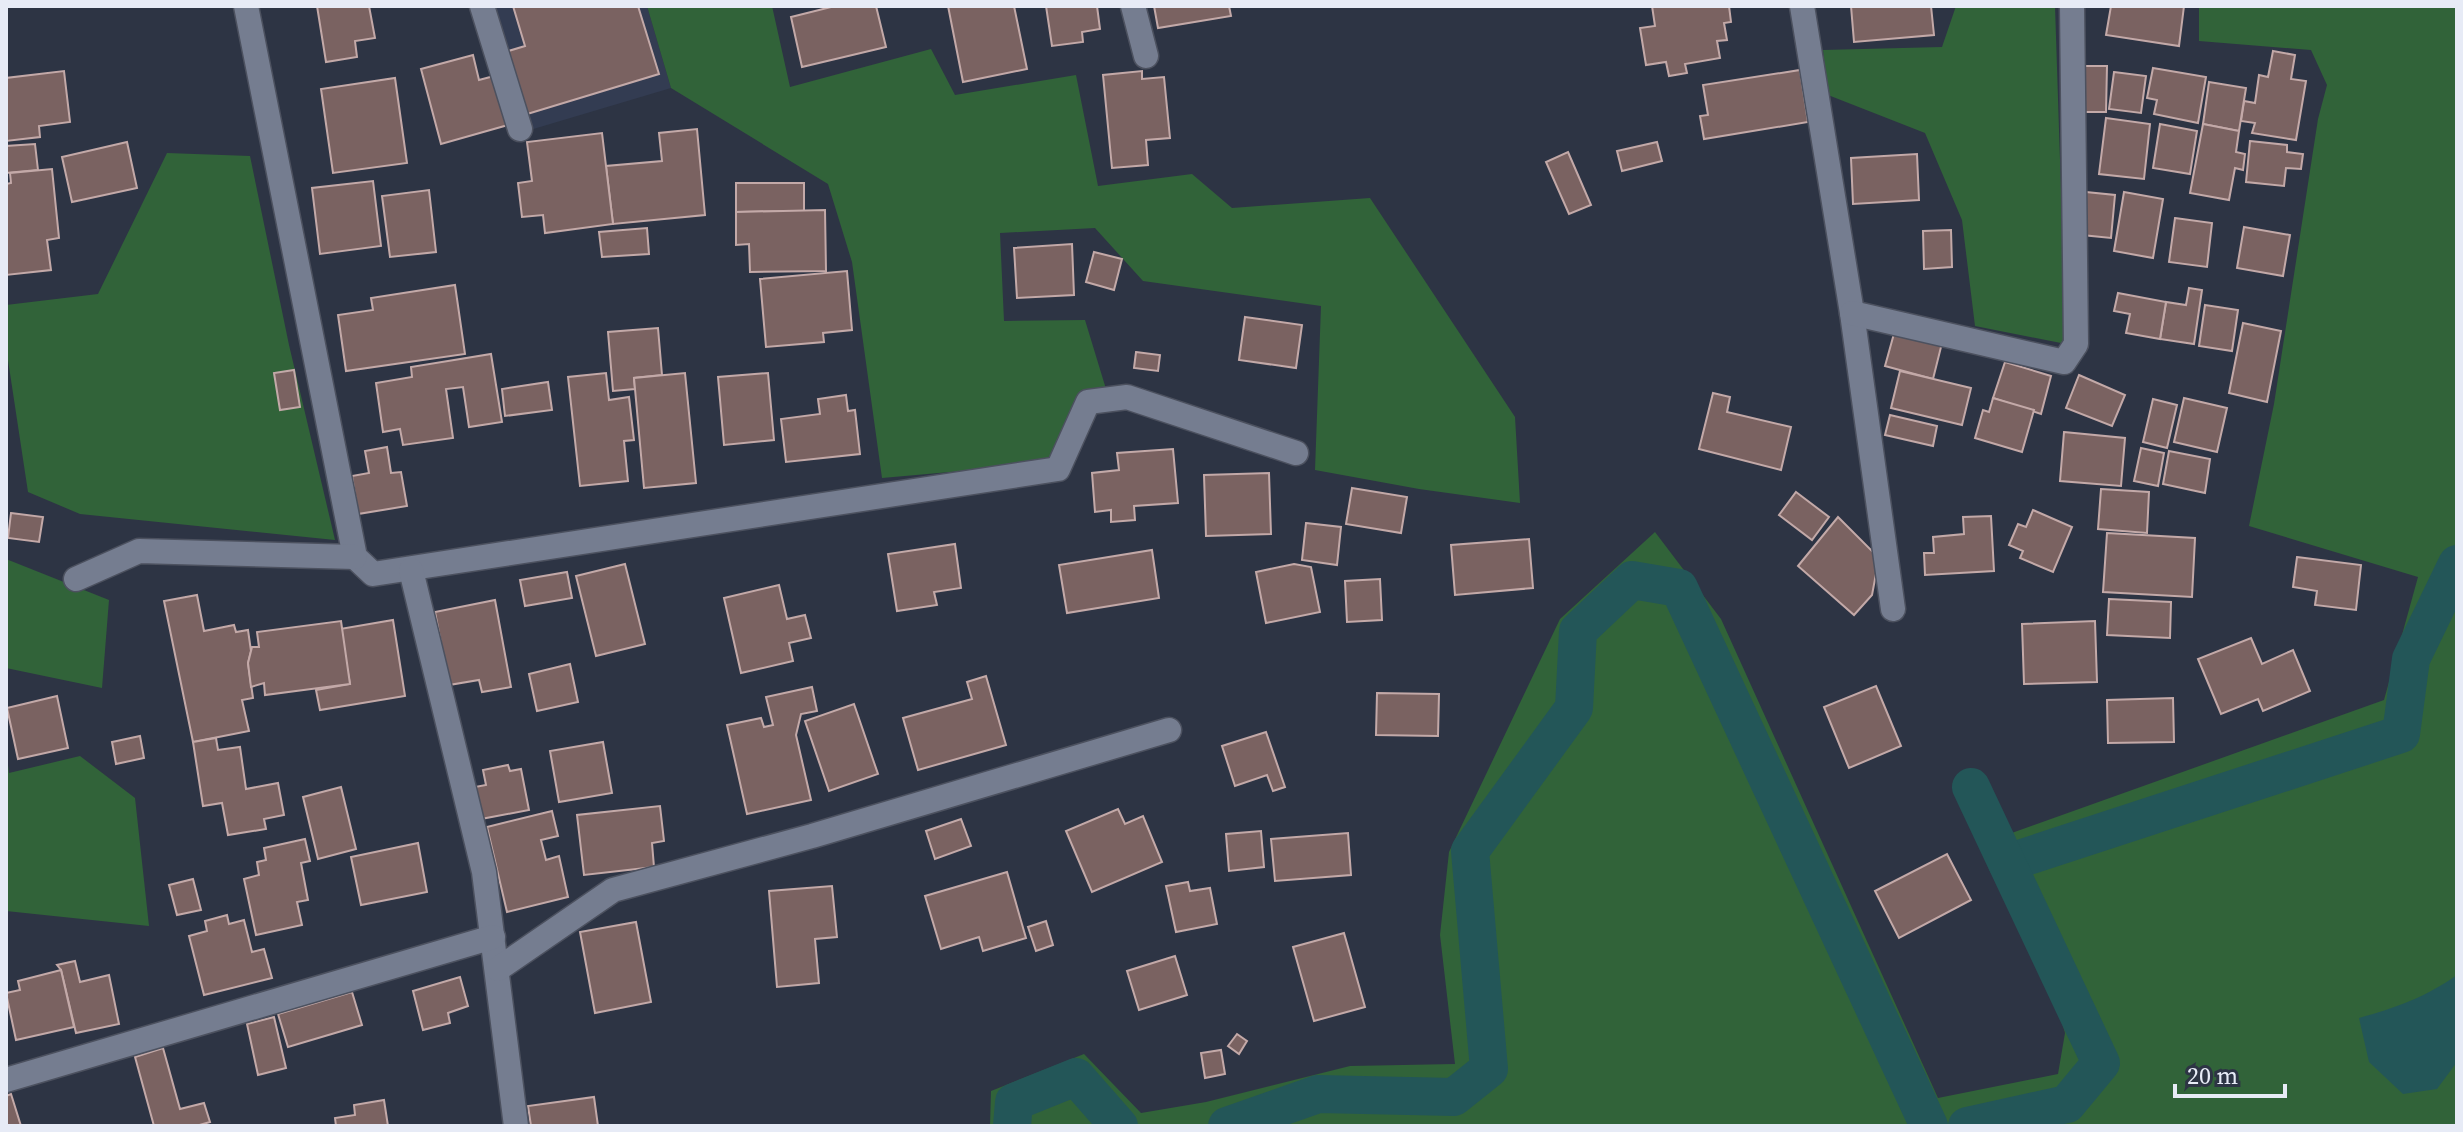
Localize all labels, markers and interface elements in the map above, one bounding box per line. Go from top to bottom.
scale bar [2175,1048,2285,1098]
text: 20 m [2187,1059,2238,1092]

